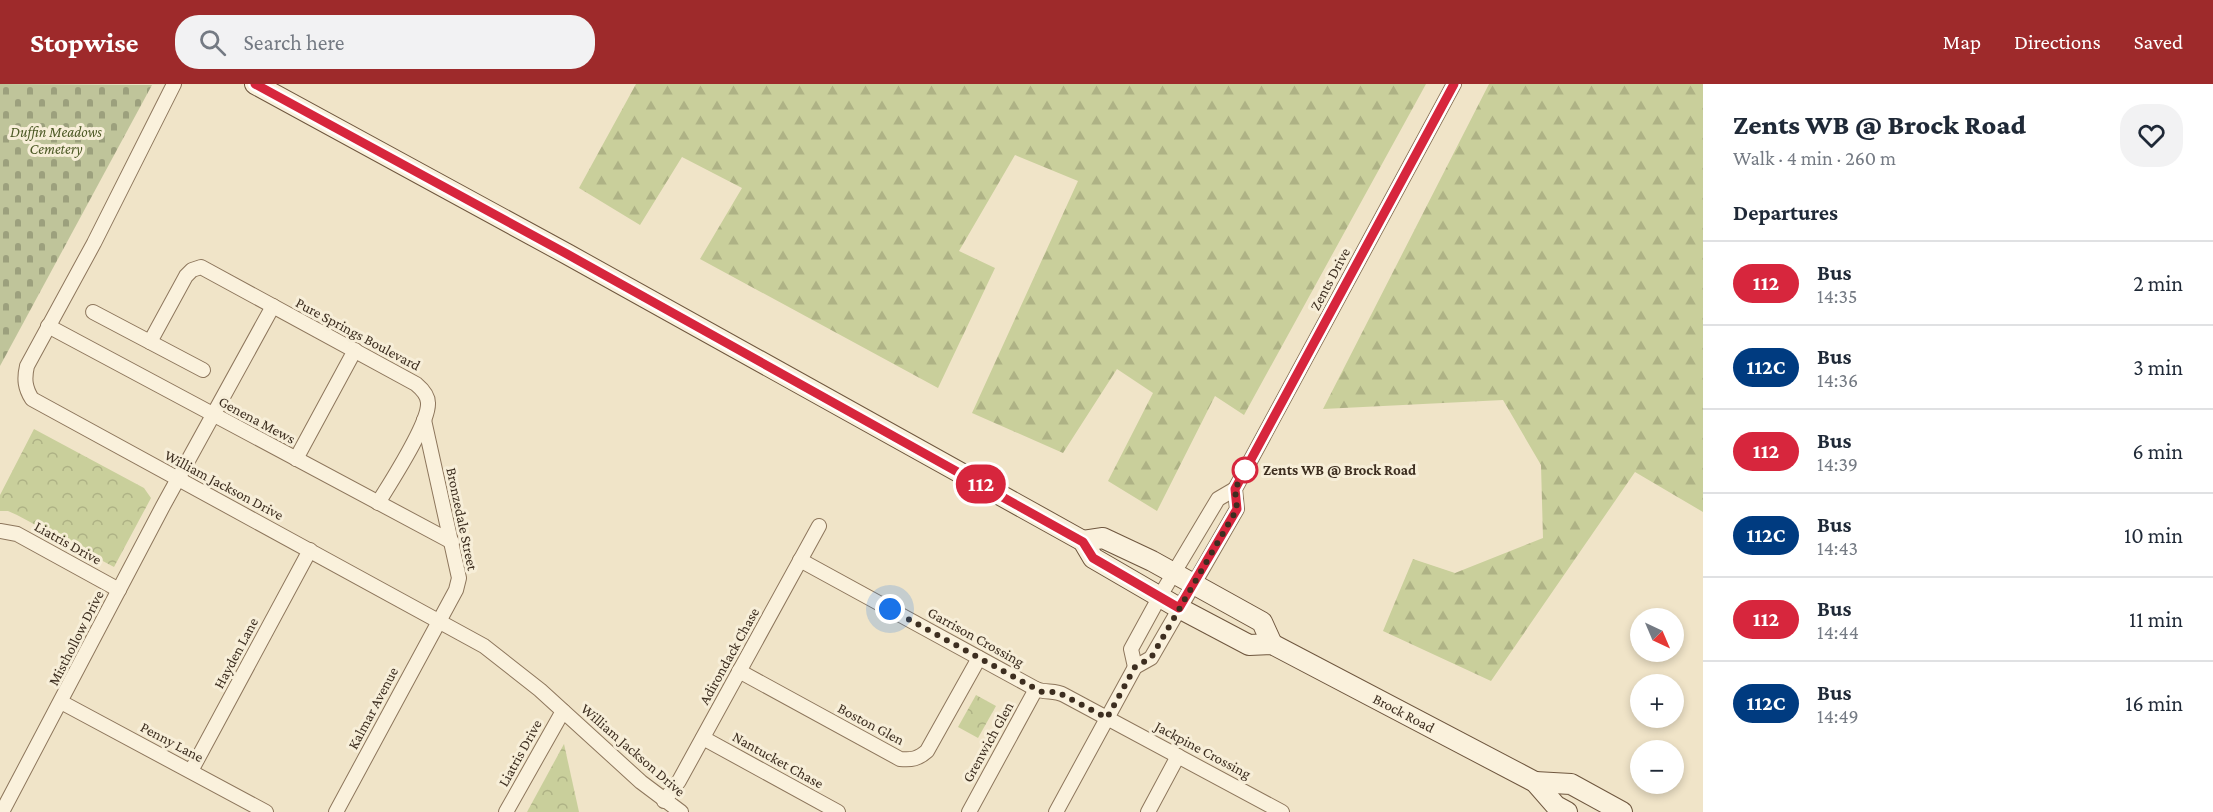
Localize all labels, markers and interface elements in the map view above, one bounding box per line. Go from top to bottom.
search box [175,15,595,69]
icon: search [196,26,229,59]
text: Stopwise [30,27,139,58]
text: Search here [244,30,345,55]
text: Map [1943,30,1981,54]
text: Directions [2014,30,2101,54]
text: Saved [2134,30,2183,54]
button: heart [2120,104,2183,167]
text: Zents WB @ Brock Road [1733,109,2026,140]
park label: Duffin Meadows Cemetery [10,124,102,158]
text: Walk · 4 min · 260 m [1733,147,1896,169]
text: Departures [1733,200,1838,225]
street label: Zents Drive [1307,245,1353,313]
text: Bus [1817,260,1851,285]
text: 112 [1753,271,1779,295]
text: 2 min [2133,271,2183,296]
text: 14:35 [1817,285,1857,307]
street label: Pure Springs Boulevard [293,294,423,375]
text: Bus [1817,344,1851,369]
text: 112C [1746,355,1786,379]
text: 3 min [2133,355,2183,380]
text: 14:36 [1817,369,1858,391]
street label: Genena Mews [216,393,298,447]
text: Bus [1817,428,1851,453]
text: 112 [1753,439,1779,463]
text: 6 min [2132,439,2183,464]
street label: William Jackson Drive [161,447,287,524]
text: 14:39 [1817,453,1858,475]
marker: Zents WB @ Brock Road [1232,457,1258,483]
place label: Zents WB @ Brock Road [1263,462,1417,478]
line badge: 112 [946,464,1016,504]
street label: Bronzedale Street [443,466,481,573]
text: 112 [968,472,994,496]
text: Bus [1817,512,1851,537]
street label: Liatris Drive [32,518,105,568]
text: 112C [1746,523,1786,547]
text: 10 min [2124,523,2183,548]
text: 14:43 [1817,537,1858,559]
street label: Misthollow Drive [45,587,107,688]
your location [875,594,905,624]
text: Bus [1817,596,1851,621]
street label: Adirondack Chase [696,604,762,707]
street label: Garrison Crossing [925,604,1027,671]
text: 112 [1753,607,1779,631]
text: 11 min [2129,607,2183,632]
north arrow [1630,608,1684,662]
map controls [1630,608,1684,794]
street label: Hayden Lane [211,614,262,692]
text: 14:44 [1817,621,1859,643]
street label: Kalmar Avenue [345,664,402,752]
button: + [1630,674,1684,728]
text: Bus [1817,680,1851,705]
street label: Brock Road [1370,690,1437,736]
text: 112C [1746,691,1786,715]
text: 16 min [2125,691,2183,716]
street label: Grenwich Glen [959,699,1017,785]
street label: William Jackson Drive [577,700,689,801]
street label: Boston Glen [835,700,907,748]
text: 14:49 [1817,705,1859,727]
street label: Liatris Drive [495,716,545,789]
street label: Jackpine Crossing [1150,717,1254,783]
street label: Penny Lane [137,719,206,766]
street label: Nantucket Chase [730,728,827,792]
button: − [1630,740,1684,794]

